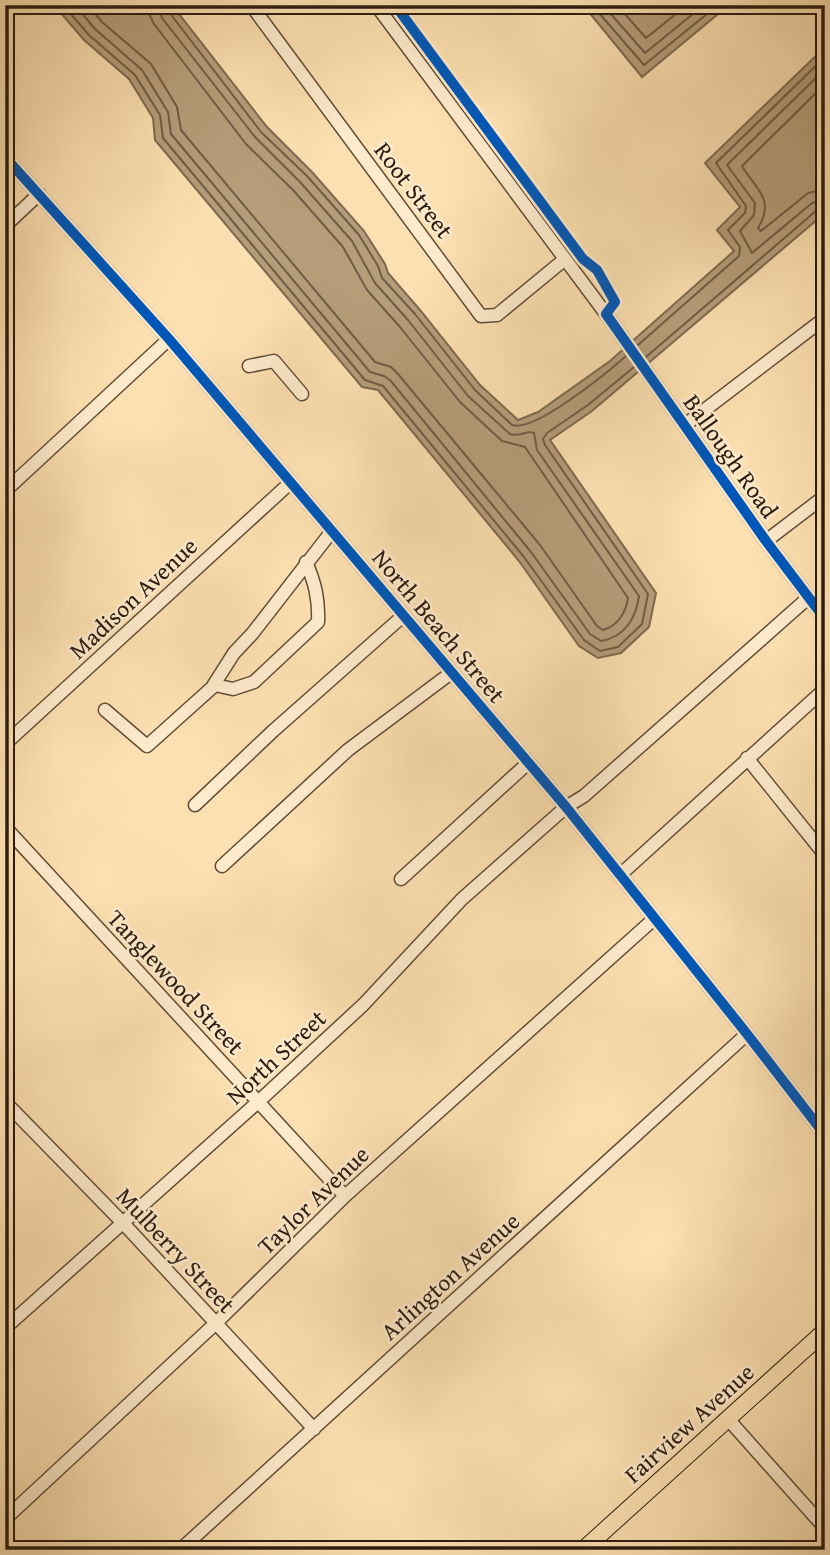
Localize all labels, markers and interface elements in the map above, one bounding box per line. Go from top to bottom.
street label: Root Street [366,134,462,246]
street label: Ballough Road [675,387,787,525]
street label: Madison Avenue [61,529,205,667]
street label: North Beach Street [364,542,514,711]
street label: Tanglewood Street [99,902,253,1063]
street label: North Street [218,1001,334,1113]
street label: Taylor Avenue [249,1137,377,1263]
street label: Mulberry Street [108,1179,244,1321]
street label: Arlington Avenue [373,1204,527,1348]
street label: Fairview Avenue [616,1355,762,1491]

